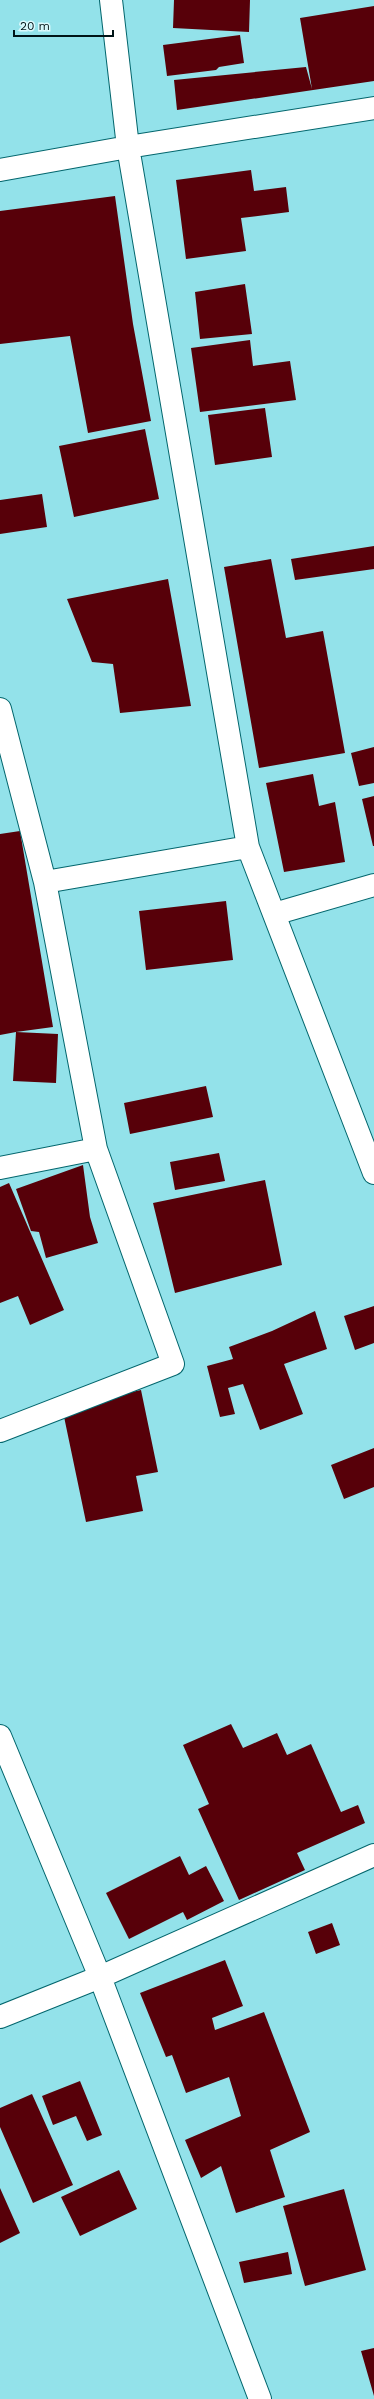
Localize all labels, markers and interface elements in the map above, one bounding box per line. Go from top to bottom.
scale bar [14,12,113,38]
text: 20 m [20,19,50,33]

